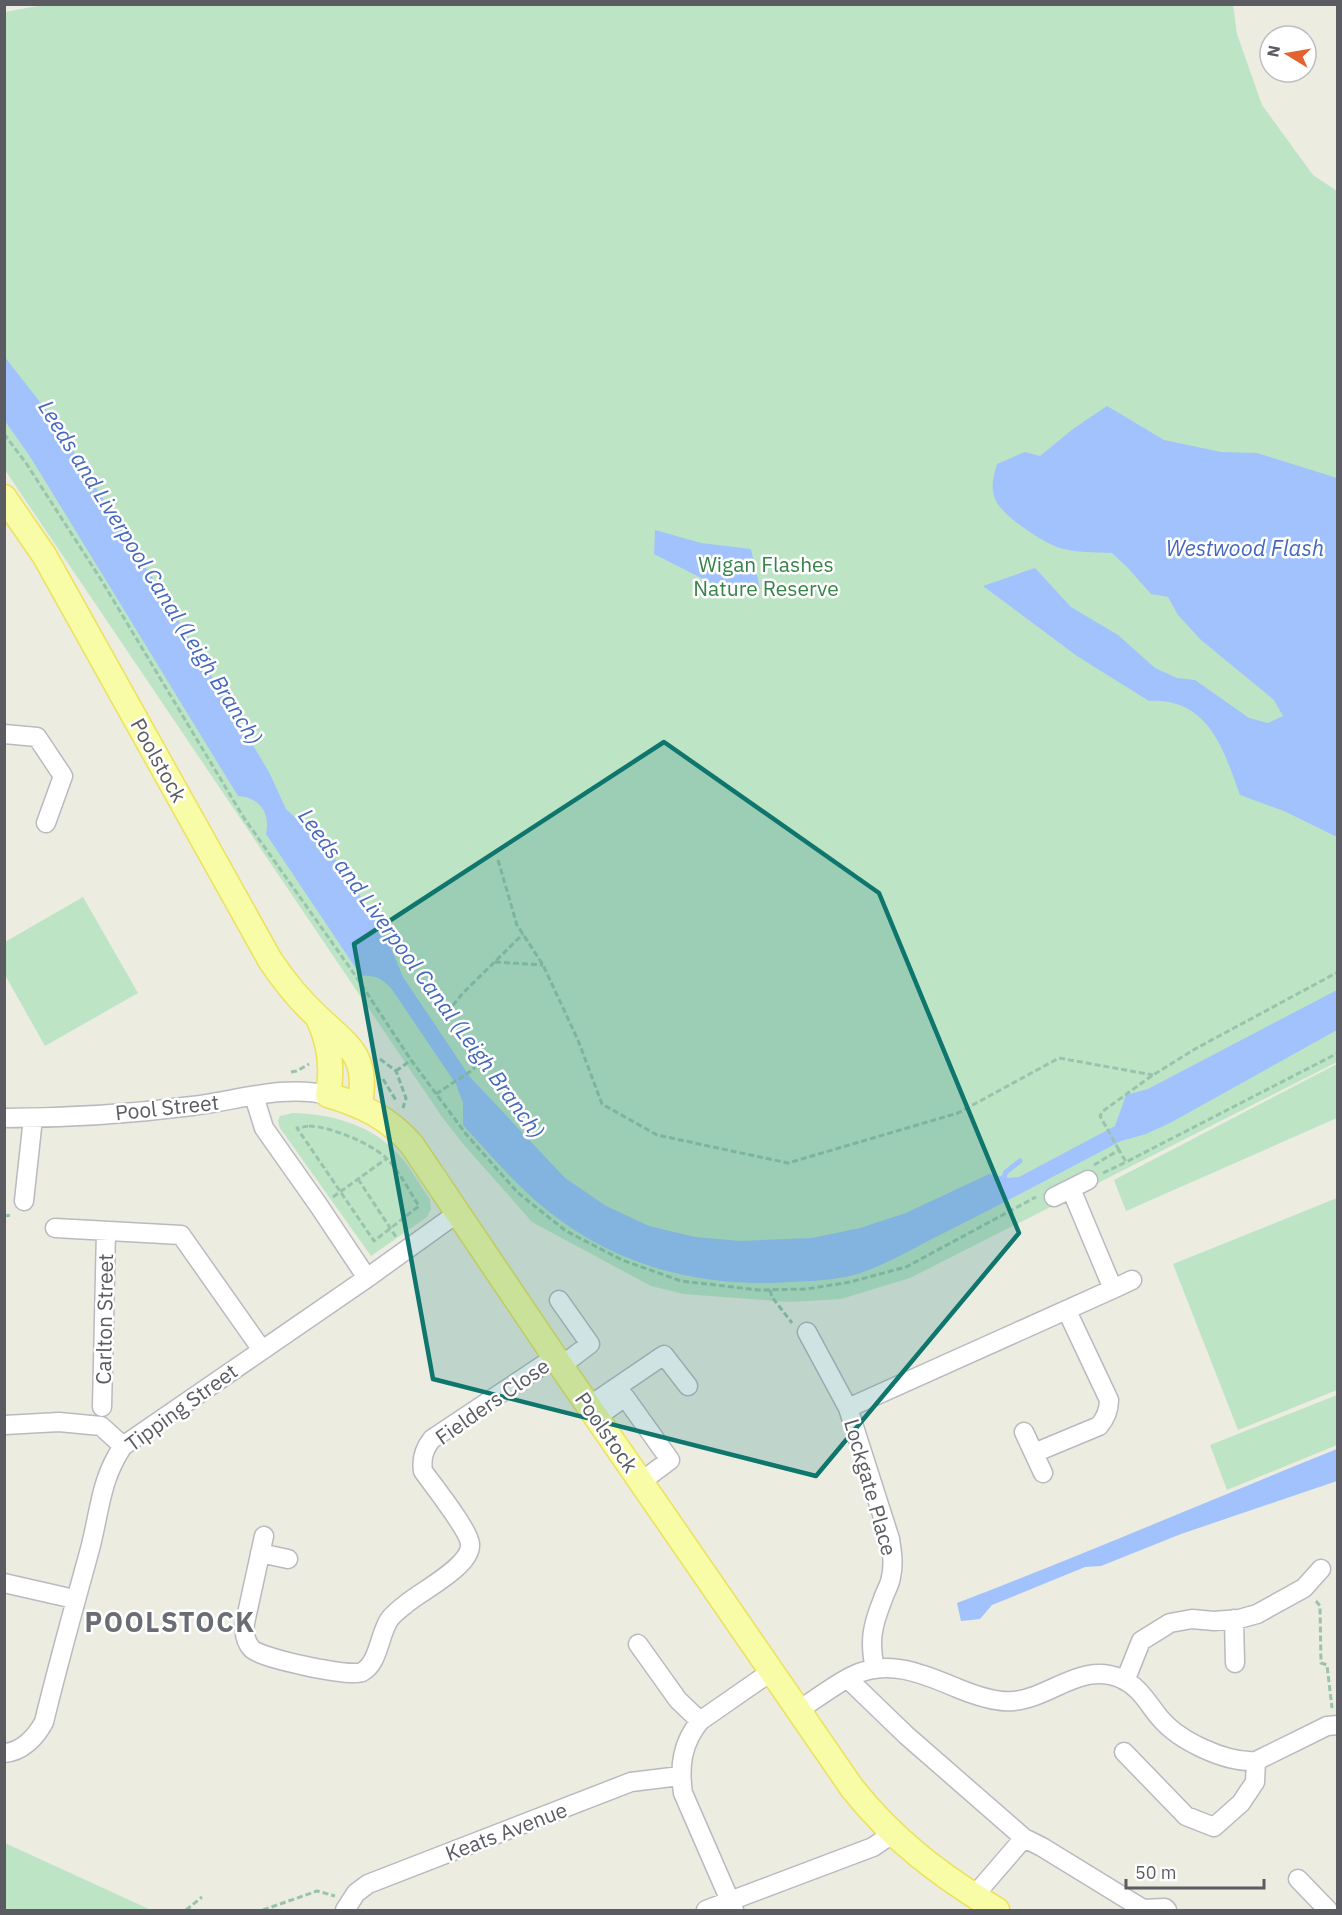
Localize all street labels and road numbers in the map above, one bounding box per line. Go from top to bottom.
street label: Poolstock [124,713,194,807]
street label: Pool Street [114,1088,220,1126]
street label: Carlton Street [89,1253,119,1385]
street label: Fielders Close [429,1351,555,1451]
street label: Tipping Street [119,1357,243,1457]
street label: Poolstock [569,1386,645,1478]
street label: Lockgate Place [838,1415,904,1559]
street label: Keats Avenue [441,1795,571,1867]

